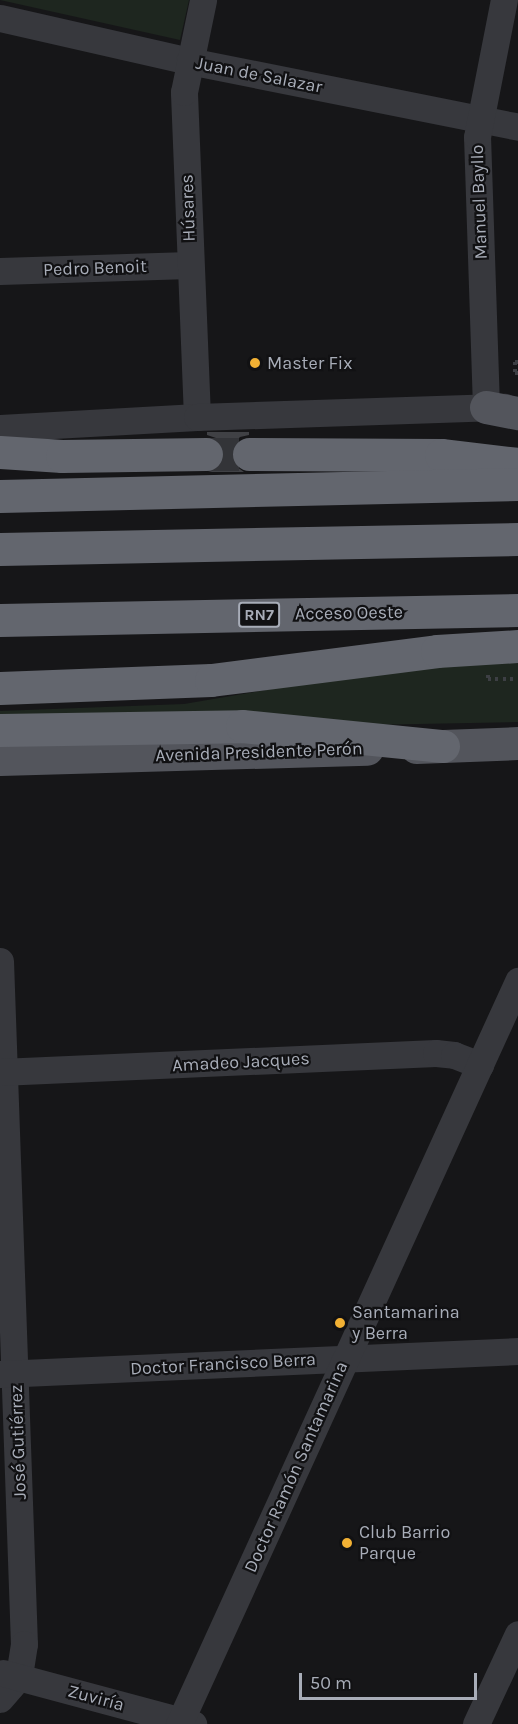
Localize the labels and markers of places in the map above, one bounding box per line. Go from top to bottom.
place label: Master Fix [267,352,352,374]
marker: Master Fix [248,356,262,370]
place label: Santamarina y Berra [352,1302,460,1344]
marker: Santamarina y Berra [333,1316,347,1330]
place label: Club Barrio Parque [359,1522,450,1564]
marker: Club Barrio Parque [340,1536,354,1550]

